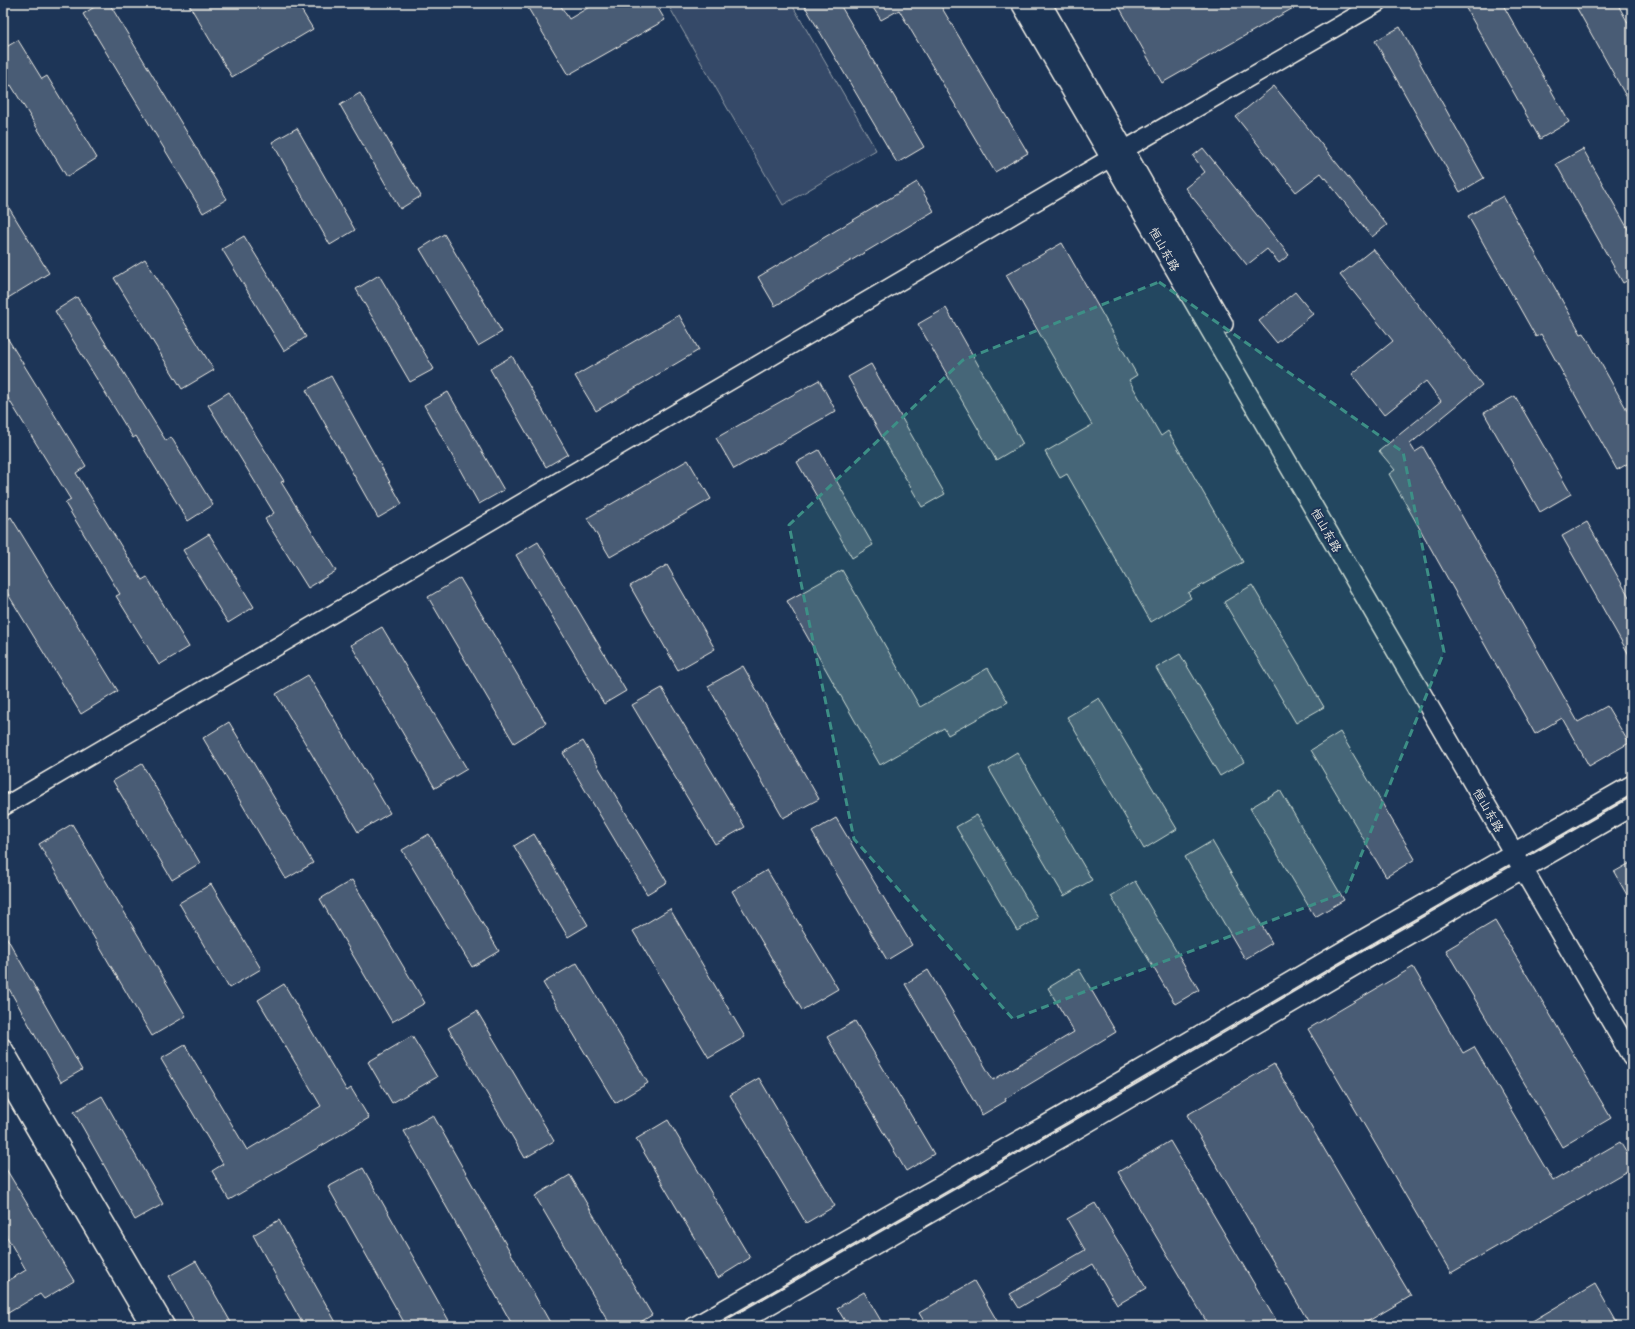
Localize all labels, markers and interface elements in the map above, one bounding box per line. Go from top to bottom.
street label: 恒山东路 [1145,224,1185,274]
street label: 恒山东路 [1307,505,1347,555]
street label: 恒山东路 [1469,785,1509,835]

